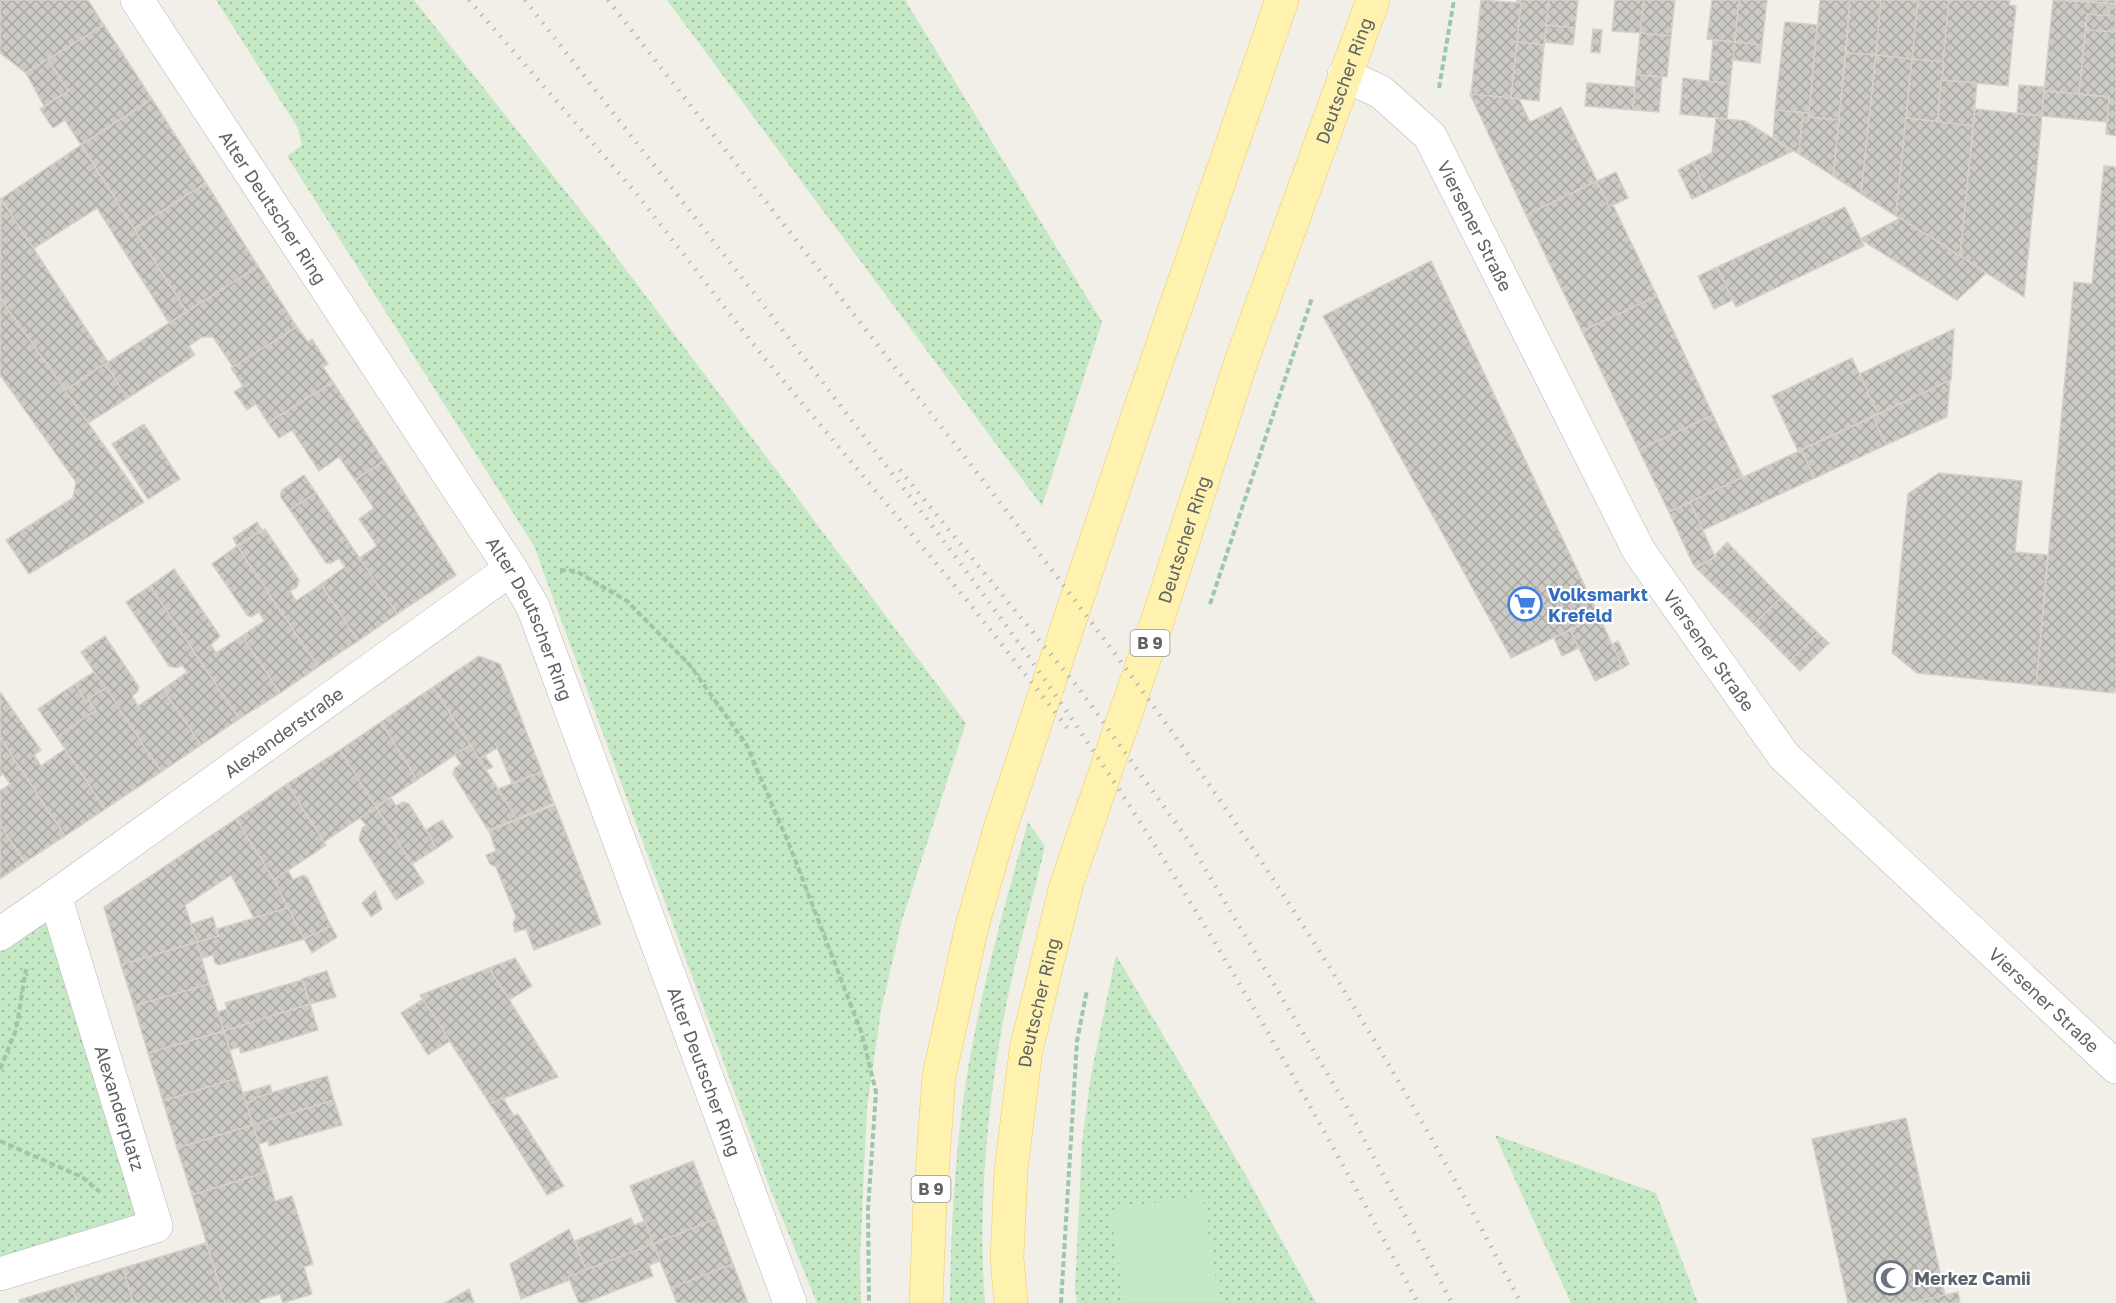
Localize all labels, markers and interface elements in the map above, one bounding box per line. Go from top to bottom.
street label: Deutscher Ring [1311,14,1377,147]
street label: Alter Deutscher Ring [215,126,332,288]
street label: Viersener Straße [1433,157,1517,295]
street label: Deutscher Ring [1153,473,1215,606]
street label: Alter Deutscher Ring [482,532,578,703]
place label: Volksmarkt Krefeld [1548,583,1648,626]
street label: Viersener Straße [1659,585,1760,715]
supermarket icon: Volksmarkt Krefeld [1507,586,1543,622]
road number: B 9 [1130,630,1170,656]
street label: Alexanderstraße [220,682,347,782]
street label: Deutscher Ring [1013,935,1064,1069]
street label: Viersener Straße [1984,943,2104,1057]
street label: Alter Deutscher Ring [663,984,746,1159]
street label: Alexanderplatz [90,1042,150,1174]
road number: B 9 [912,1176,950,1202]
mosque icon: Merkez Camii [1873,1260,1909,1296]
place label: Merkez Camii [1914,1267,2031,1289]

